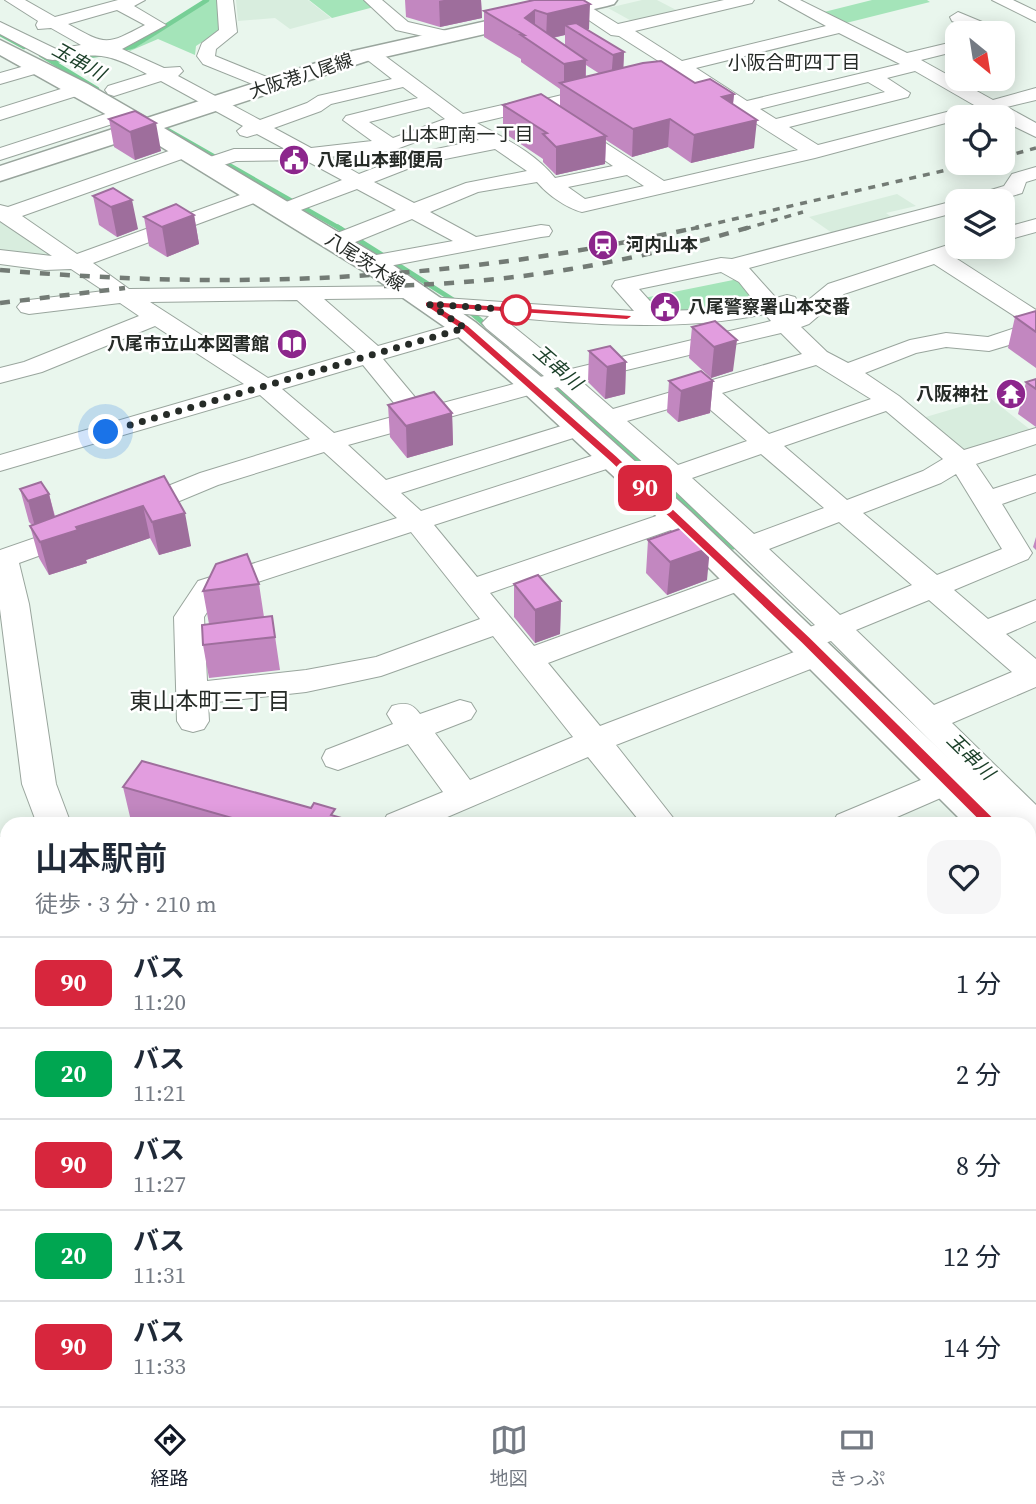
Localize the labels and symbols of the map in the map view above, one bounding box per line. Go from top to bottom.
north arrow [945,21,1015,91]
water label: 玉串川 [48,36,112,87]
street label: 大阪港八尾線 [246,47,356,104]
district label: 小阪合町四丁目 [727,49,861,75]
district label: 山本町南一丁目 [400,121,534,147]
public building icon: 八尾山本郵便局 [277,143,311,177]
place label: 八尾山本郵便局 [317,147,443,172]
street label: 八尾茨木線 [321,227,410,297]
station icon: 河内山本 [586,228,620,262]
place label: 河内山本 [626,232,698,257]
public building icon: 八尾警察署山本交番 [648,290,682,324]
place label: 八尾警察署山本交番 [688,294,850,319]
unlabelled marker [501,295,531,325]
library icon: 八尾市立山本図書館 [275,327,309,361]
place label: 八尾市立山本図書館 [107,331,269,356]
water label: 玉串川 [528,338,590,397]
temple icon: 八阪神社 [994,377,1028,411]
place label: 八阪神社 [916,381,988,406]
your location [88,414,123,449]
line badge: 90 [614,465,676,511]
district label: 東山本町三丁目 [130,685,291,717]
water label: 玉串川 [941,727,1002,787]

